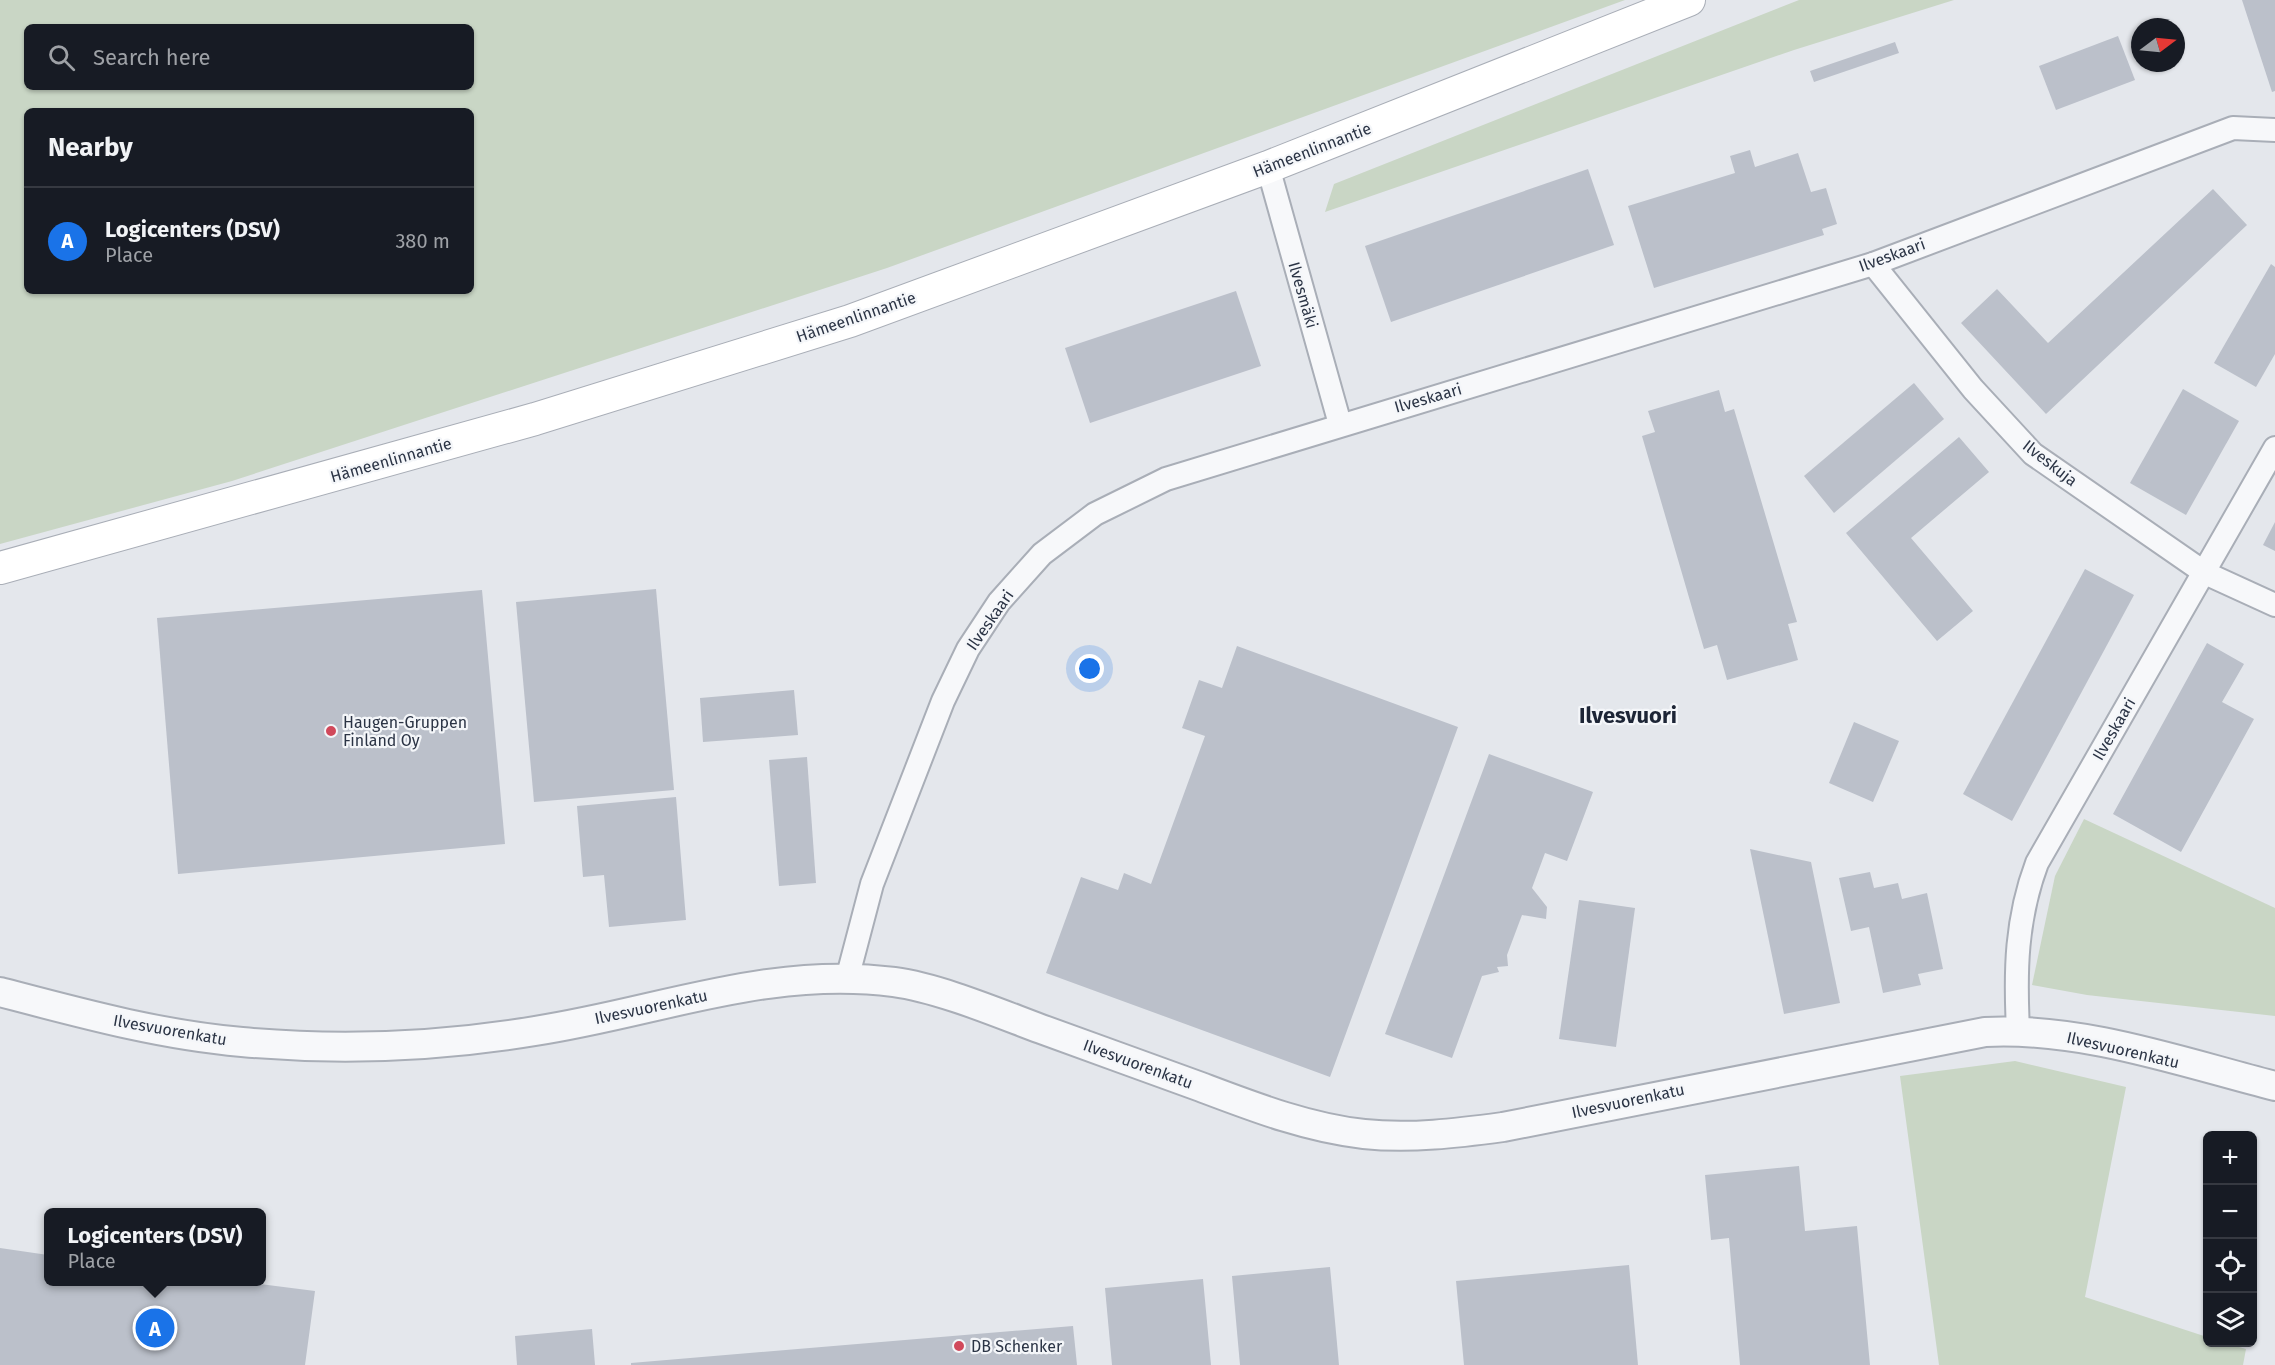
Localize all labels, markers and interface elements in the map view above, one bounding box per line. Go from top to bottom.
north arrow [2131,18,2185,72]
search box [24,24,474,90]
icon: search [45,41,78,74]
text: Search here [93,44,211,71]
street label: Hämeenlinnantie [1250,119,1374,181]
text: Nearby [48,132,133,163]
text: Logicenters (DSV) [105,216,280,243]
text: A [62,229,73,253]
text: 380 m [395,229,450,253]
street label: Ilveskaari [1856,234,1928,276]
text: Place [105,243,153,267]
street label: Ilvesmäki [1284,260,1322,330]
street label: Hämeenlinnantie [794,288,918,346]
street label: Ilveskaari [1392,379,1464,417]
street label: Hämeenlinnantie [328,434,454,486]
street label: Ilveskuja [2019,436,2081,490]
street label: Ilveskaari [962,586,1018,654]
your location [1075,654,1104,683]
street label: Ilveskaari [2088,694,2140,764]
district label: Ilvesvuori [1579,702,1677,729]
place label: Haugen-Gruppen Finland Oy [343,713,467,750]
marker: Haugen-Gruppen Finland Oy [324,724,338,738]
street label: Ilvesvuorenkatu [593,986,709,1028]
street label: Ilvesvuorenkatu [112,1011,228,1049]
street label: Ilvesvuorenkatu [2065,1028,2181,1072]
street label: Ilvesvuorenkatu [1081,1035,1195,1093]
street label: Ilvesvuorenkatu [1570,1080,1686,1122]
map controls [2203,1131,2257,1347]
button: + [2203,1131,2257,1185]
button: − [2203,1185,2257,1239]
popup [44,1208,266,1286]
text: Logicenters (DSV) [68,1222,242,1249]
button: locate [2203,1239,2257,1293]
text: Place [68,1249,116,1273]
button: layers [2203,1293,2257,1347]
pin: A [136,1306,174,1350]
place label: DB Schenker [971,1337,1063,1356]
marker: DB Schenker [952,1339,966,1353]

